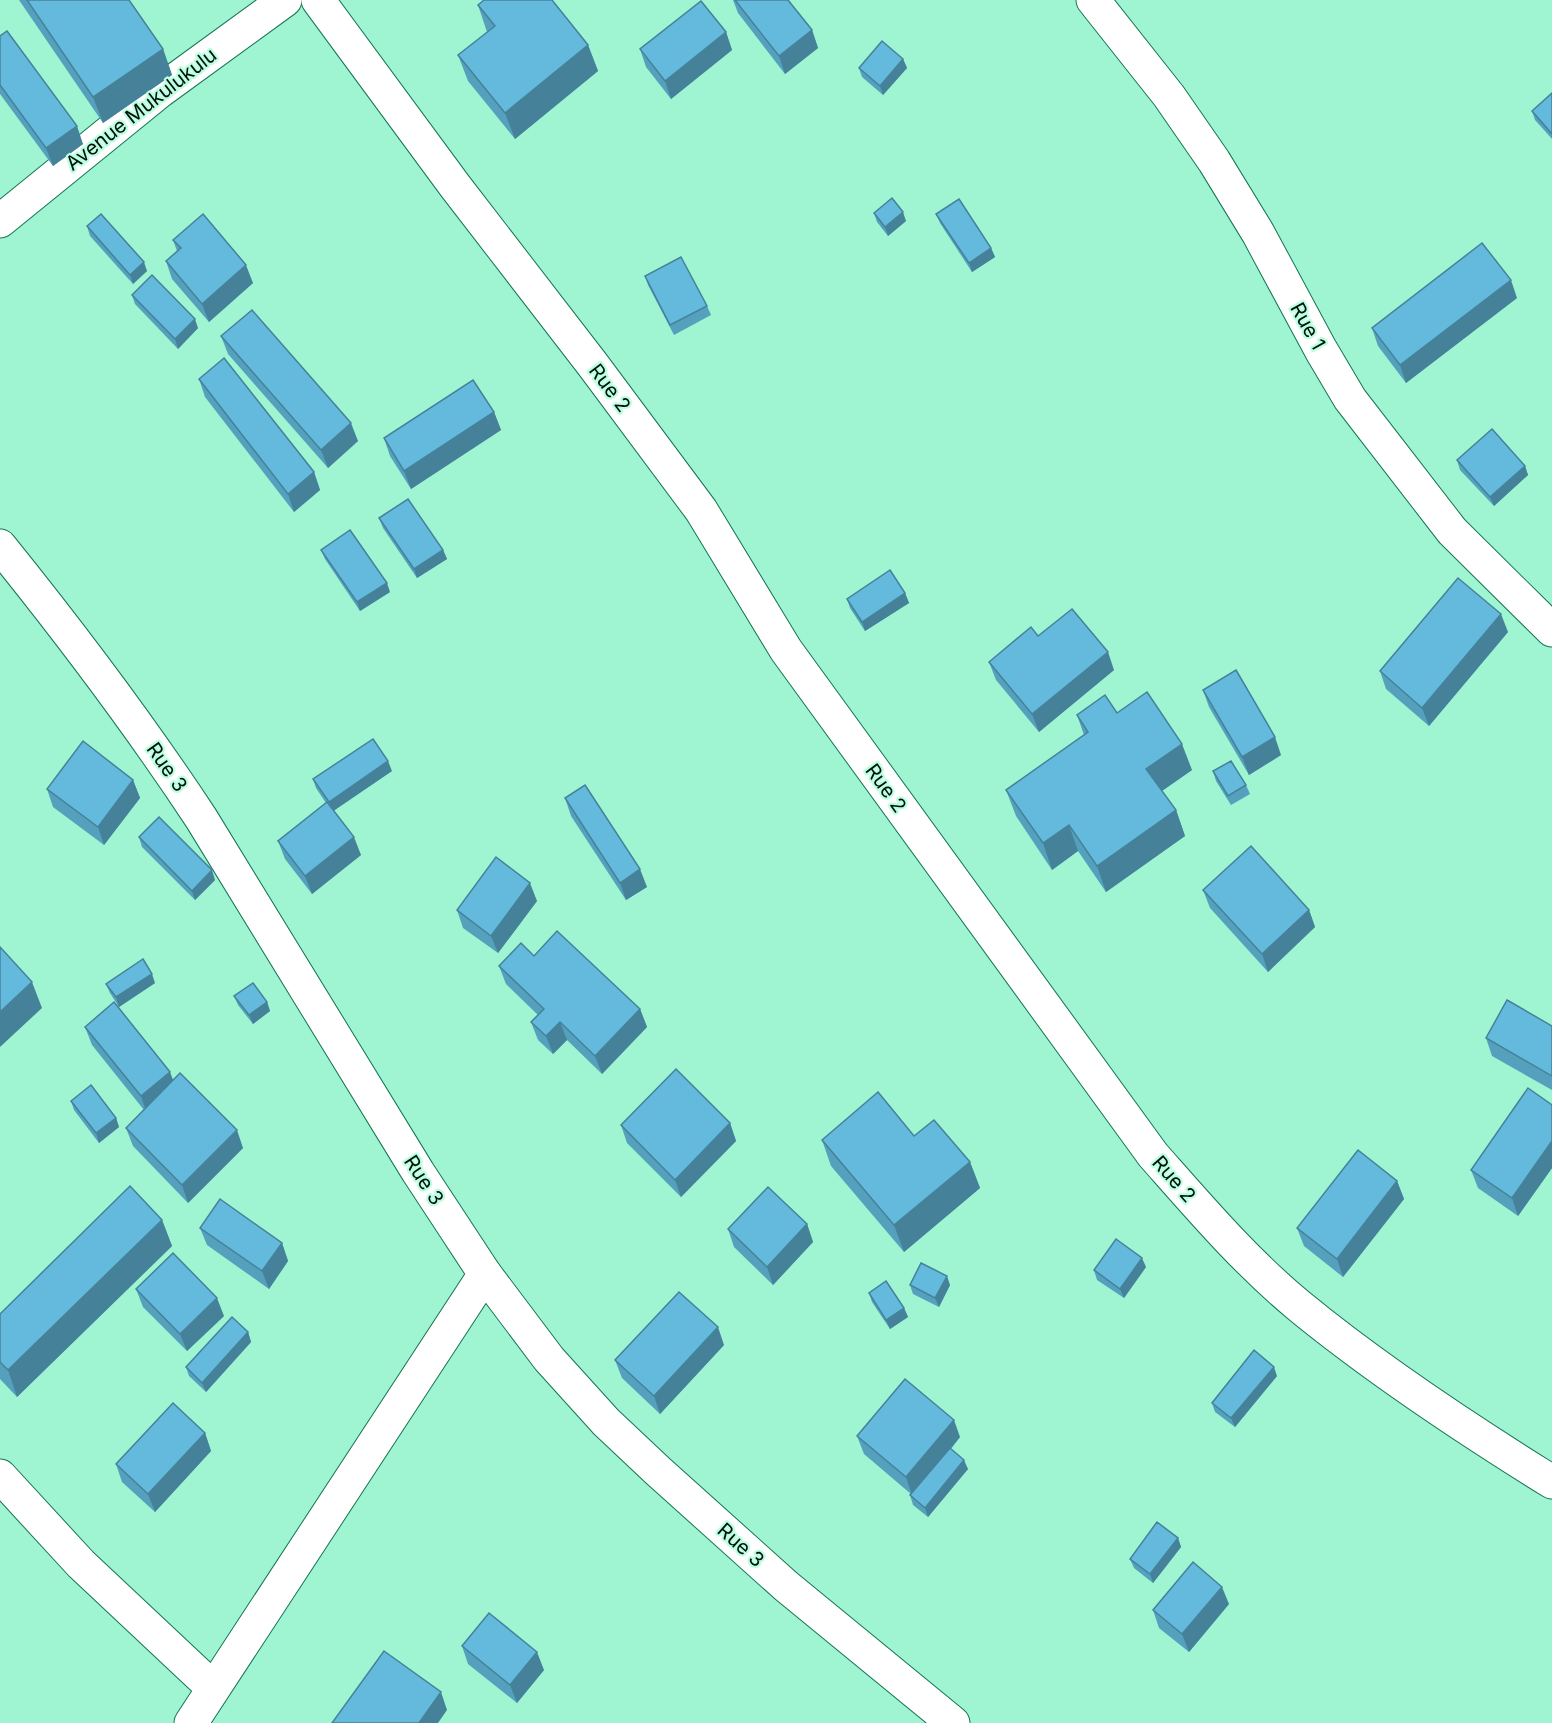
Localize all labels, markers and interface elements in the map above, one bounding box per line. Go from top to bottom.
street label: Avenue Mukulukulu [61,43,221,175]
street label: Rue 1 [1285,298,1331,354]
street label: Rue 2 [584,359,636,417]
street label: Rue 3 [142,738,192,796]
street label: Rue 2 [860,759,912,817]
street label: Rue 3 [399,1151,449,1209]
street label: Rue 2 [1147,1151,1201,1207]
street label: Rue 3 [713,1518,769,1572]

